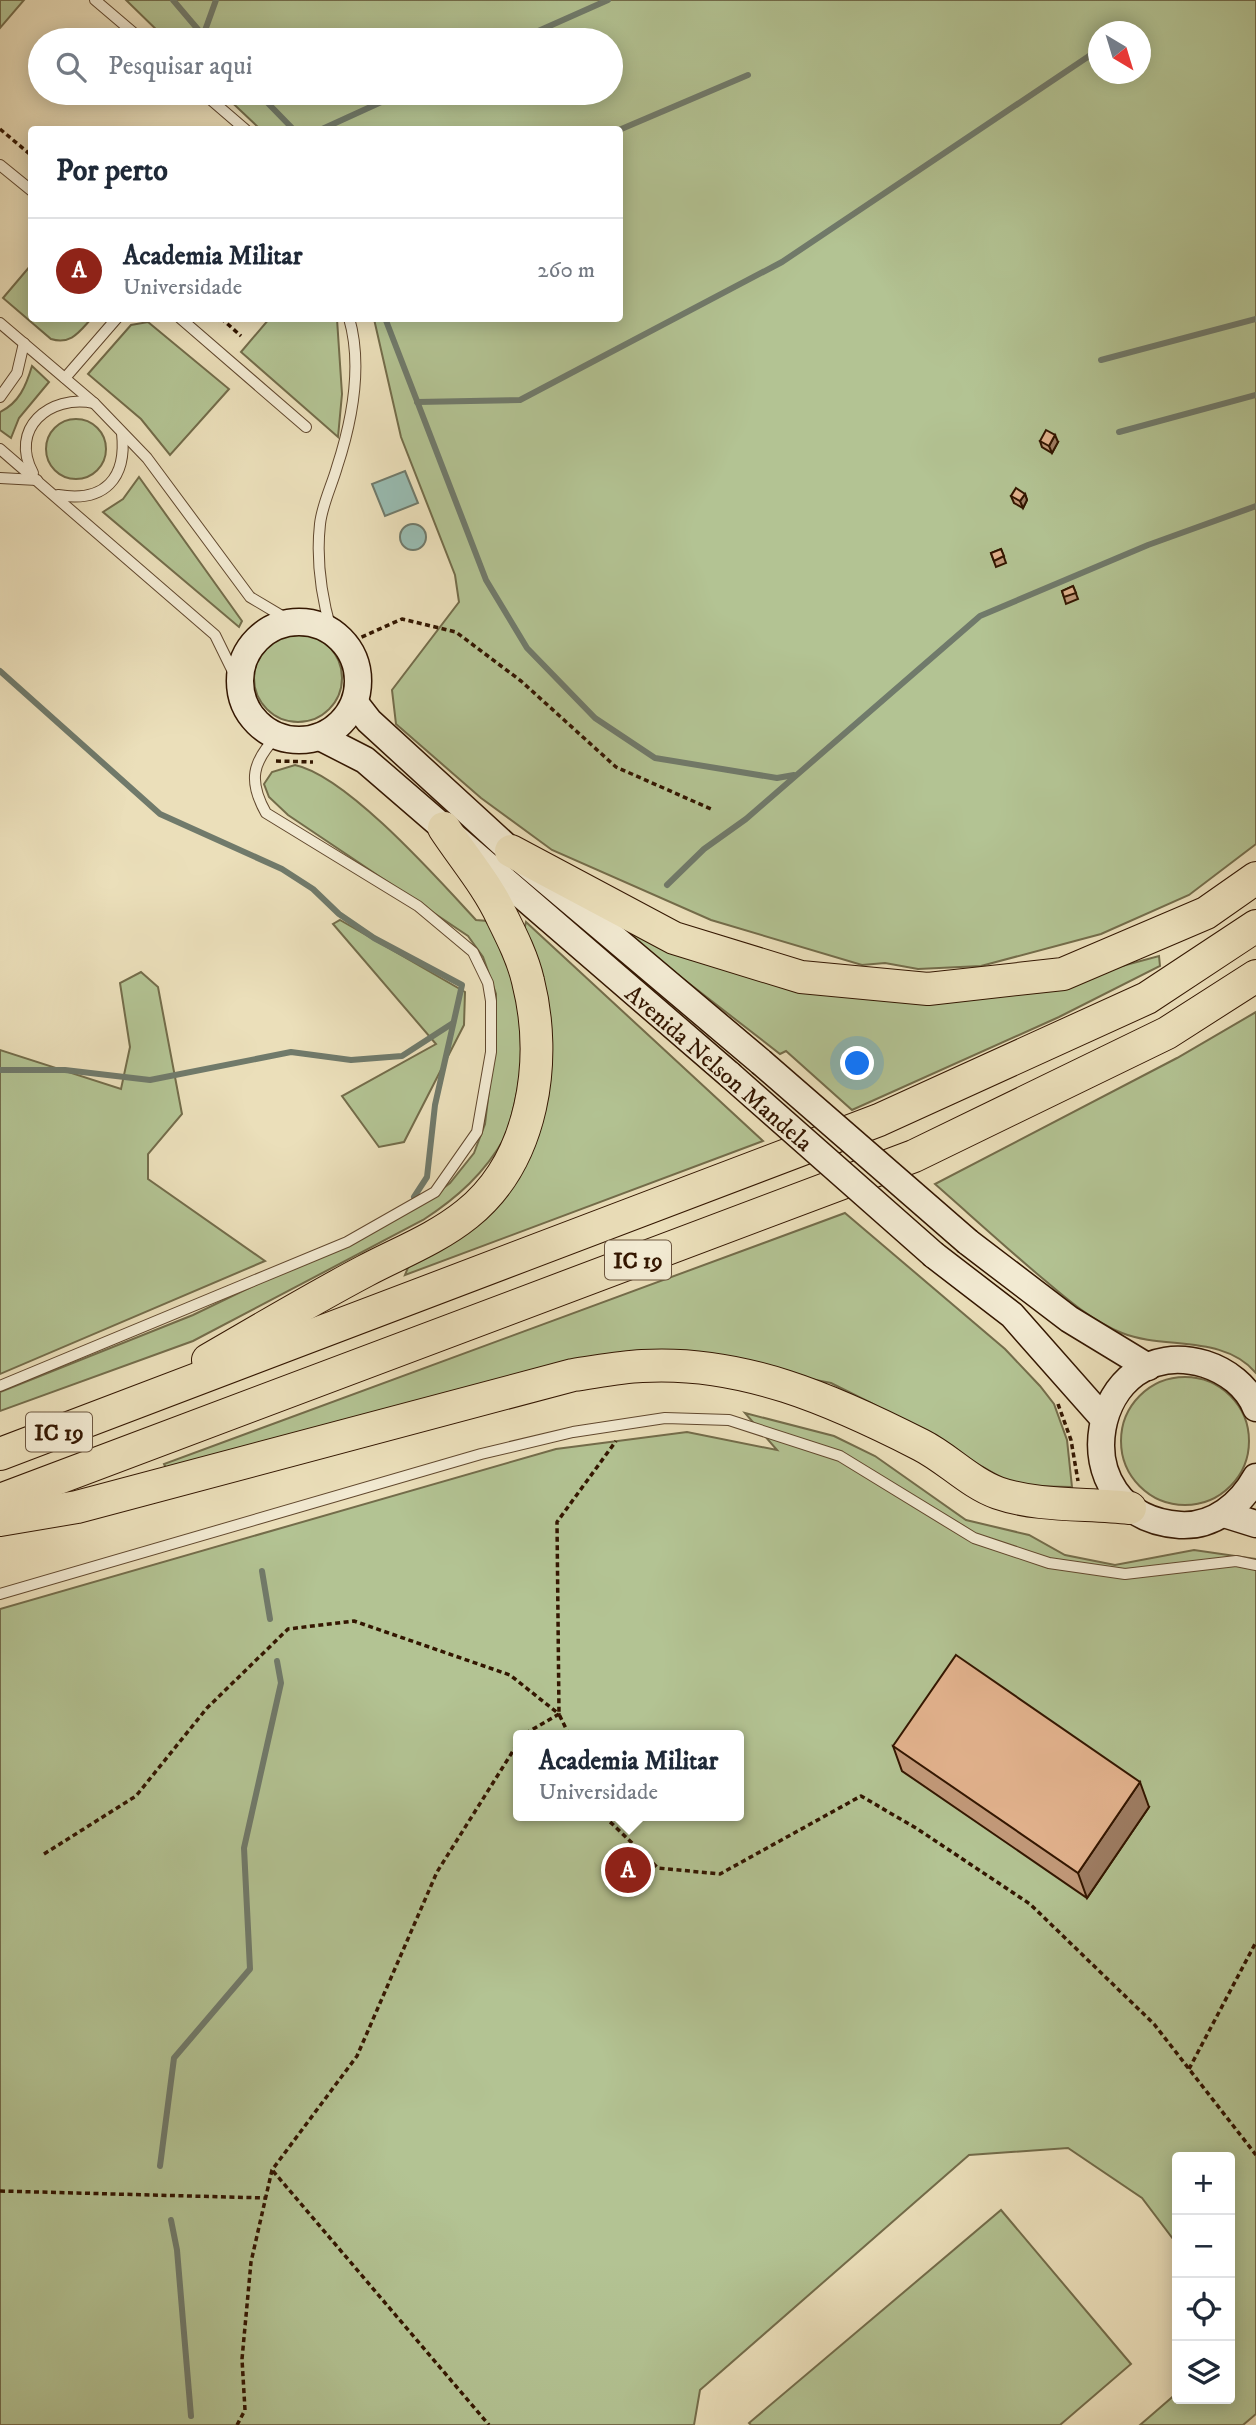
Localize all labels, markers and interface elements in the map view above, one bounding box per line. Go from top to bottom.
north arrow [1088,21,1151,84]
search box [28,28,623,105]
icon: search [52,48,90,86]
text: Pesquisar aqui [108,50,252,83]
text: Por perto [56,153,168,190]
text: Academia Militar [123,240,302,273]
text: A [72,256,86,285]
text: 260 m [537,256,595,285]
text: Universidade [123,273,242,302]
street label: Avenida Nelson Mandela [618,979,819,1159]
your location [840,1046,874,1080]
road number: IC 19 [605,1240,671,1280]
road number: IC 19 [26,1413,92,1452]
popup [513,1730,744,1821]
text: Academia Militar [539,1745,718,1778]
text: Universidade [539,1778,658,1807]
pin: A [605,1844,651,1896]
map controls [1172,2152,1235,2404]
button: + [1172,2152,1235,2215]
button: − [1172,2215,1235,2278]
button: locate [1172,2278,1235,2341]
button: layers [1172,2341,1235,2404]

